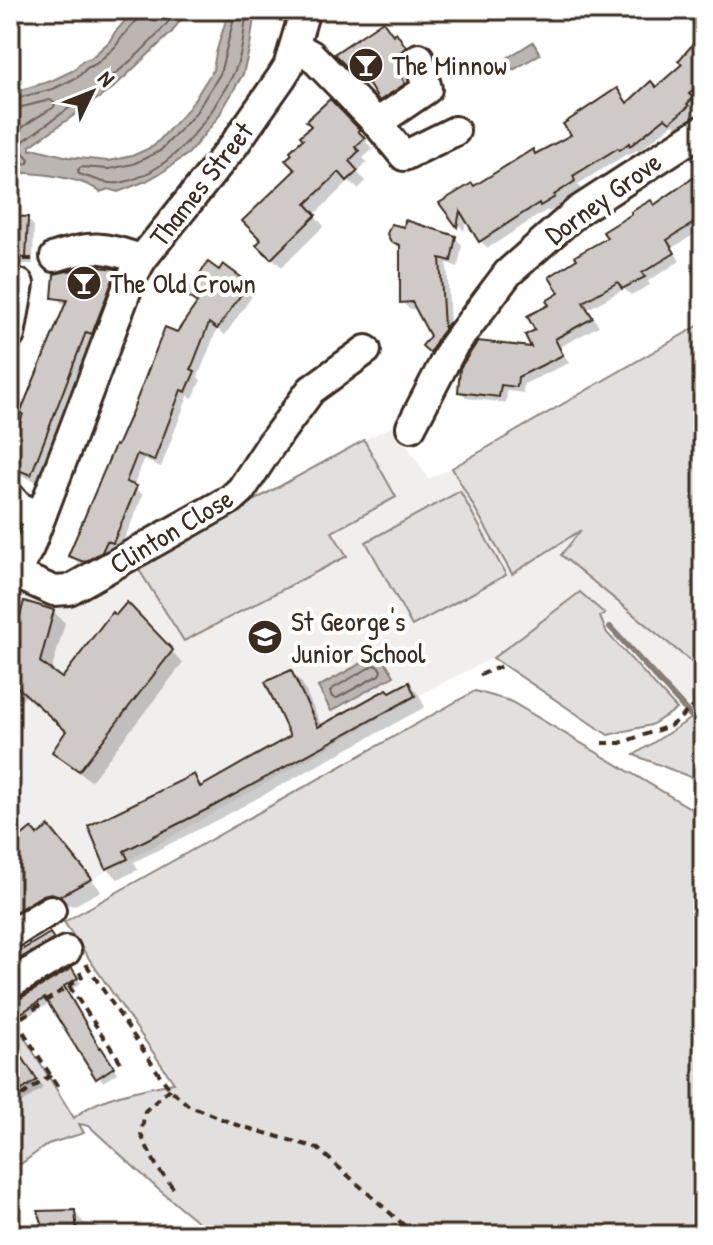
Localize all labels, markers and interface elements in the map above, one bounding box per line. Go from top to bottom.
bar icon: The Minnow [347,46,385,84]
place label: The Minnow [392,46,507,84]
north arrow [52,52,132,132]
text: N [92,64,122,93]
street label: Thames Street [140,114,262,254]
street label: Dorney Grove [537,143,669,253]
bar icon: The Old Crown [65,264,103,302]
place label: The Old Crown [110,264,256,302]
street label: Clinton Close [102,479,240,583]
place label: St George's Junior School [291,602,426,672]
school or university icon: St George's Junior School [246,618,284,656]

